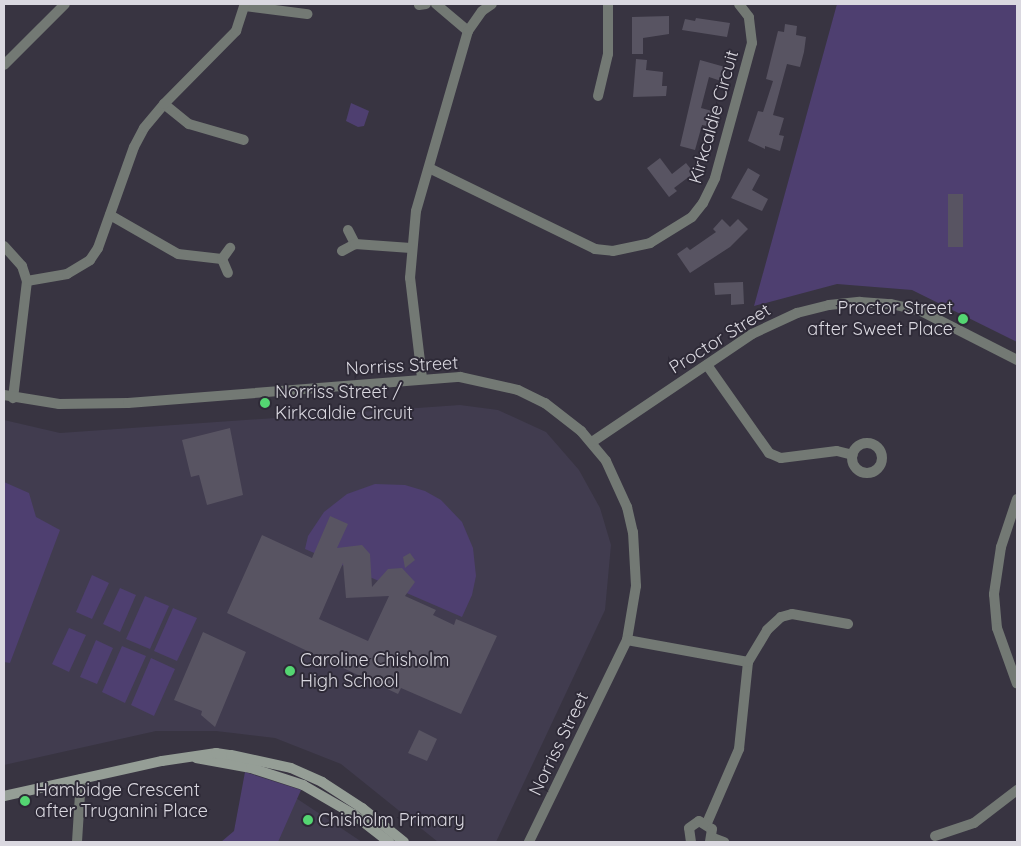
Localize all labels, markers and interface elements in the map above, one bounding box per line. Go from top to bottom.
street label: Kirkcaldie Circuit [685,48,743,186]
place label: Proctor Street after Sweet Place [807,298,953,340]
street label: Proctor Street [665,299,775,379]
marker: Proctor Street after Sweet Place [957,313,969,325]
street label: Norriss Street [345,352,459,380]
place label: Norriss Street / Kirkcaldie Circuit [275,382,413,424]
marker: Norriss Street / Kirkcaldie Circuit [259,397,271,409]
place label: Caroline Chisholm High School [300,650,449,692]
marker: Caroline Chisholm High School [284,665,296,677]
street label: Norriss Street [525,689,593,799]
place label: Hambidge Crescent after Truganini Place [35,780,208,822]
marker: Hambidge Crescent after Truganini Place [19,795,31,807]
place label: Chisholm Primary [318,809,465,831]
marker: Chisholm Primary [302,814,314,826]

